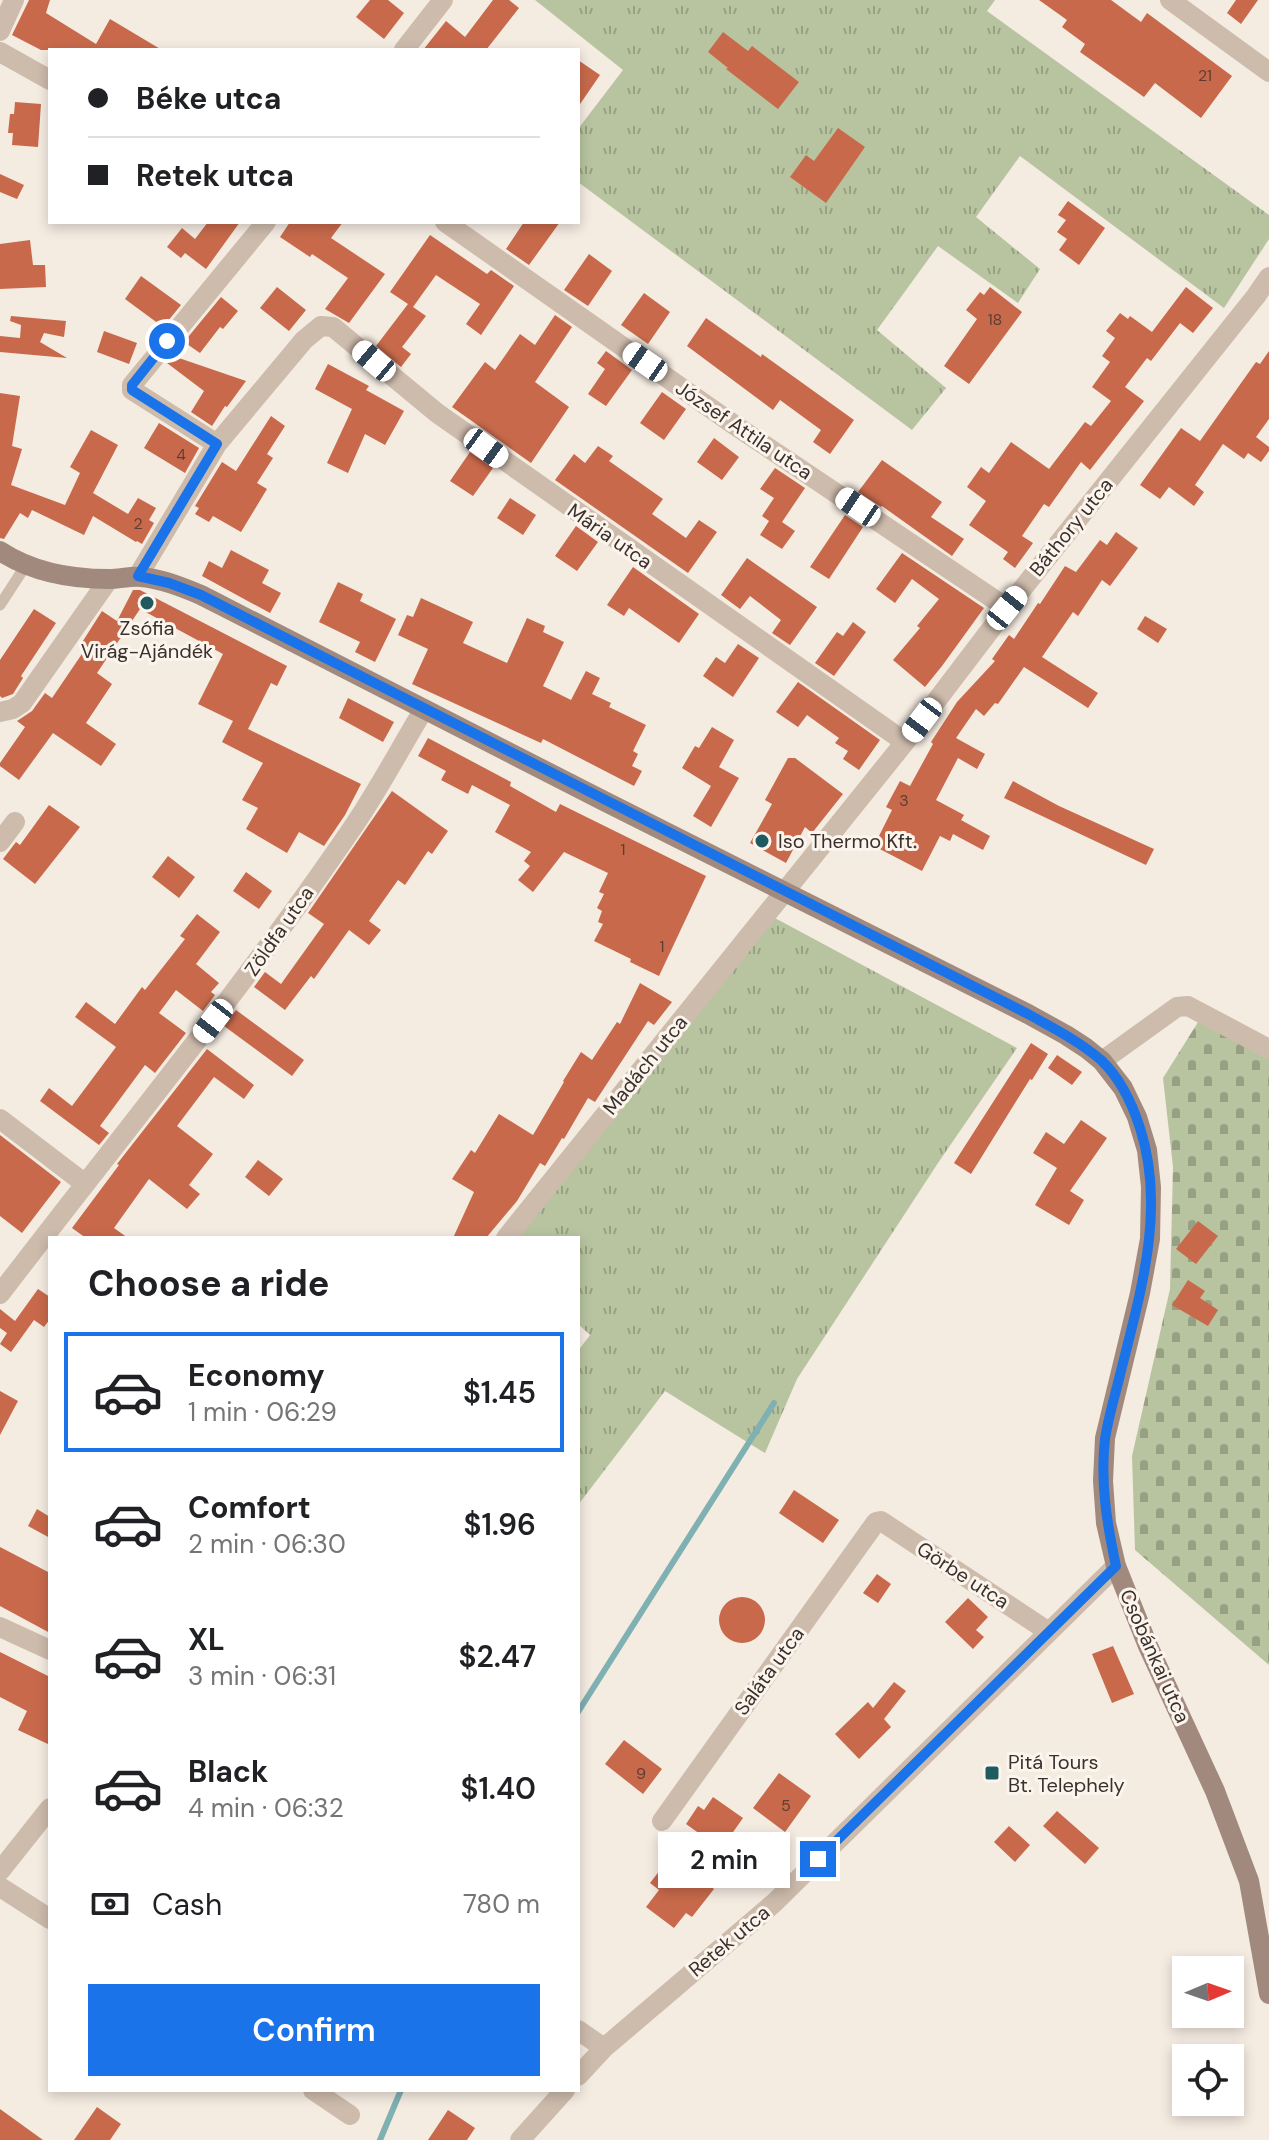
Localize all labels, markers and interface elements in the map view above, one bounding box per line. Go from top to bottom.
house number: 21 [1198,65,1212,86]
text: Béke utca [136,79,281,118]
text: Retek utca [136,156,294,195]
house number: 18 [988,309,1002,330]
route start [149,323,185,359]
car [348,336,400,386]
car [618,338,672,386]
street label: József Attila utca [671,375,817,485]
car [460,424,512,472]
house number: 4 [176,444,186,465]
street label: Báthory utca [1023,473,1119,581]
car [831,484,885,530]
street label: Mária utca [563,497,657,575]
house number: 2 [133,513,143,534]
car [983,582,1031,634]
marker: Zsófia Virág-Ajándék [138,594,156,612]
place label: Zsófia Virág-Ajándék [81,615,213,664]
car [898,694,946,746]
house number: 3 [899,790,909,811]
place label: Iso Thermo Kft. [778,828,917,854]
marker: Iso Thermo Kft. [753,832,771,850]
house number: 1 [621,839,626,860]
street label: Zöldfa utca [239,881,319,981]
house number: 1 [660,936,665,957]
car [189,995,237,1047]
street label: Madách utca [597,1010,693,1120]
text: Choose a ride [88,1260,329,1307]
icon: car [92,1356,164,1428]
text: Economy [188,1356,325,1395]
text: $1.45 [463,1373,536,1412]
text: 1 min · 06:29 [188,1395,337,1429]
icon: car [92,1488,164,1560]
text: Comfort [188,1488,311,1527]
text: $1.96 [463,1505,536,1544]
text: 2 min · 06:30 [188,1527,346,1561]
street label: Görbe utca [912,1536,1014,1614]
street label: Csobánkai utca [1114,1585,1196,1727]
icon: car [92,1620,164,1692]
text: XL [188,1620,225,1659]
street label: Saláta utca [728,1622,810,1720]
text: $2.47 [458,1637,536,1676]
text: 3 min · 06:31 [188,1659,336,1693]
place label: Pitá Tours Bt. Telephely [1008,1749,1125,1798]
icon: car [92,1752,164,1824]
text: Black [188,1752,268,1791]
house number: 9 [636,1763,646,1784]
marker: Pitá Tours Bt. Telephely [983,1764,1001,1782]
text: $1.40 [460,1769,536,1808]
text: 4 min · 06:32 [188,1791,344,1825]
house number: 5 [781,1795,791,1816]
callout: 2 min [658,1831,790,1887]
route end [800,1841,836,1877]
text: 2 min [690,1843,758,1877]
icon: cash [88,1882,132,1926]
text: Cash [152,1885,222,1924]
text: 780 m [463,1887,540,1921]
street label: Retek utca [683,1900,775,1982]
north arrow [1172,1956,1244,2028]
map controls [1172,1956,1244,2116]
button: Confirm [88,1984,540,2076]
button: locate [1172,2044,1244,2116]

